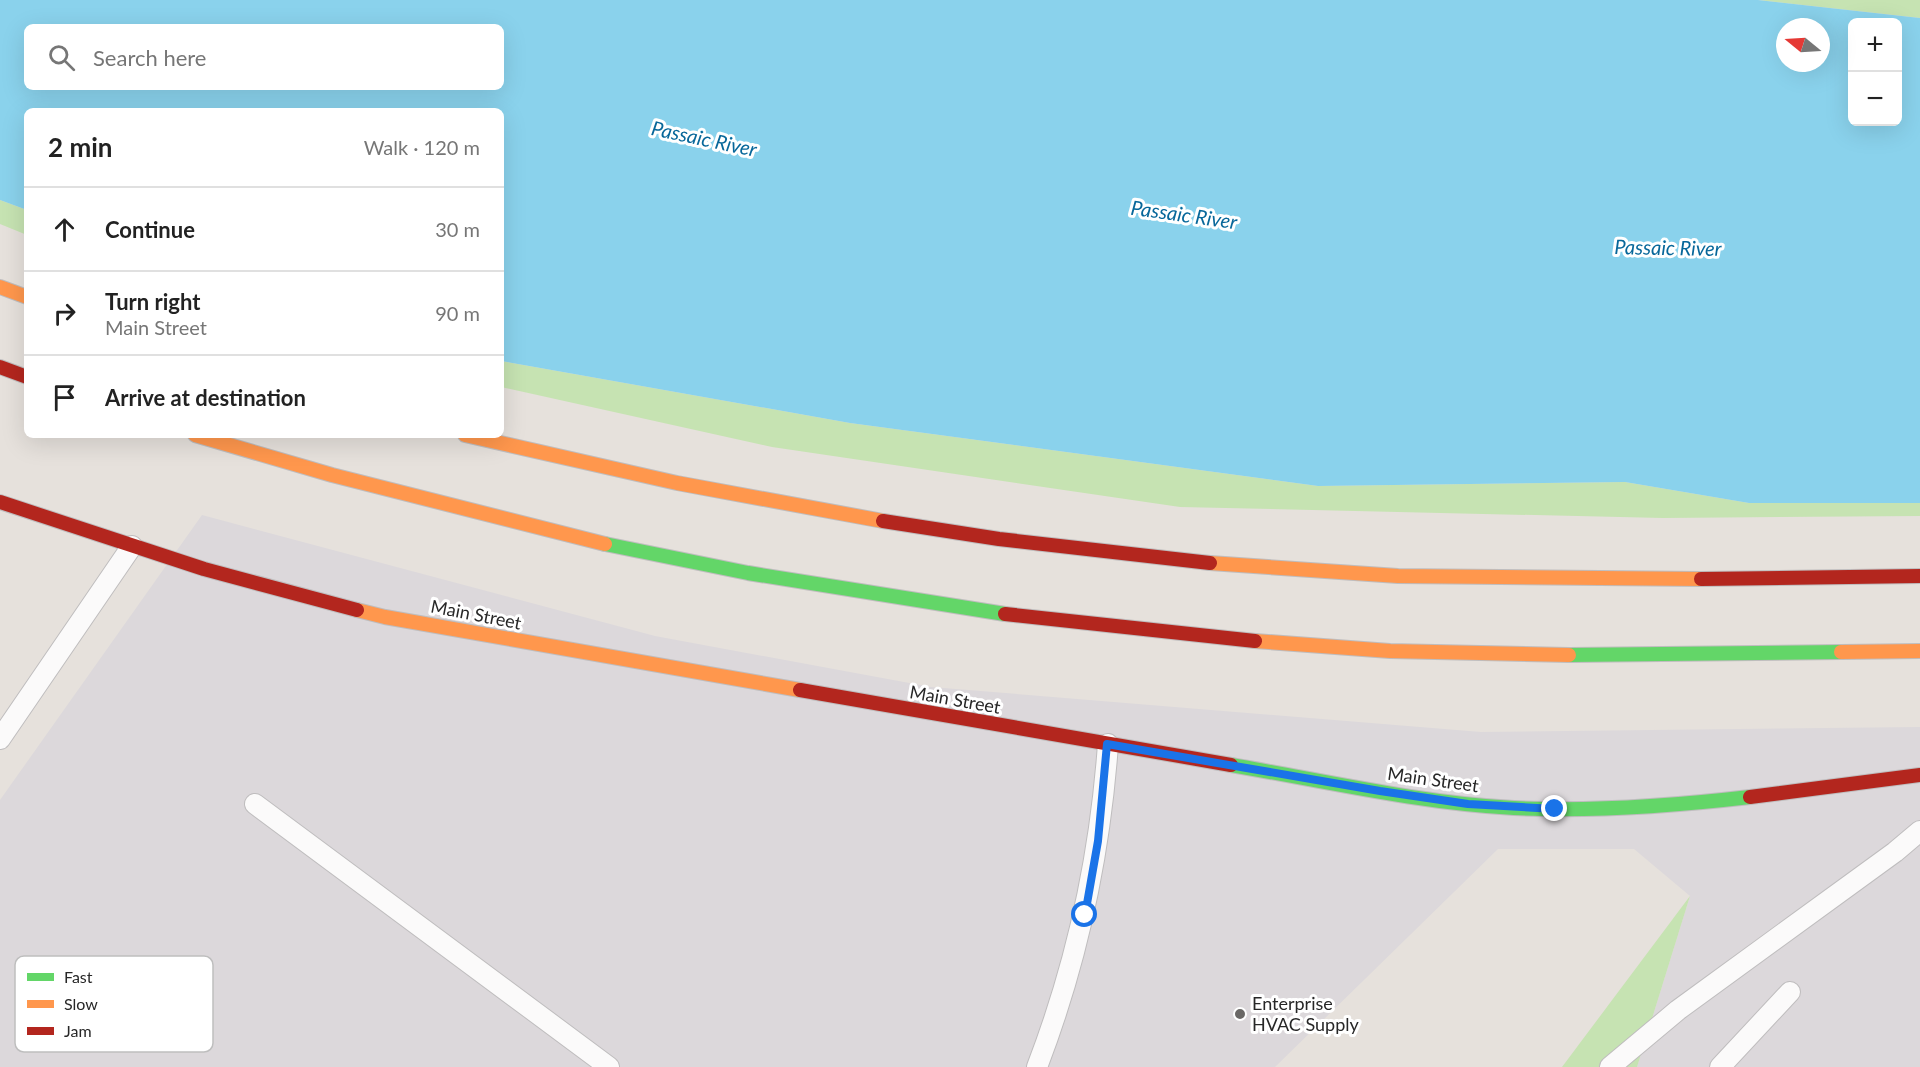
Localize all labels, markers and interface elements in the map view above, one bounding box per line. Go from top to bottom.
north arrow [1776,18,1830,72]
map controls [1848,18,1902,126]
button: + [1848,18,1902,72]
search box [24,24,504,90]
icon: search [45,41,78,74]
text: Search here [93,44,206,71]
button: − [1848,72,1902,126]
water label: Passaic River [649,115,760,161]
text: 2 min [48,131,112,163]
text: Walk · 120 m [364,135,480,159]
water label: Passaic River [1129,195,1240,234]
icon: ahead [48,213,81,246]
text: Continue [105,216,195,243]
text: 30 m [435,217,480,241]
water label: Passaic River [1614,234,1723,260]
text: Turn right [105,288,200,315]
icon: right [48,297,81,330]
text: 90 m [435,301,480,325]
text: Main Street [105,315,207,339]
icon: arrive [48,381,81,414]
text: Arrive at destination [105,384,306,411]
street label: Main Street [429,594,524,634]
street label: Main Street [908,680,1003,718]
street label: Main Street [1386,762,1481,796]
route end [1541,795,1567,821]
route start [1071,901,1097,927]
legend [15,956,213,1052]
text: Fast [64,967,93,986]
place label: Enterprise HVAC Supply [1252,992,1359,1035]
text: Slow [64,994,98,1013]
marker: Enterprise HVAC Supply [1233,1007,1247,1021]
text: Jam [64,1021,92,1040]

